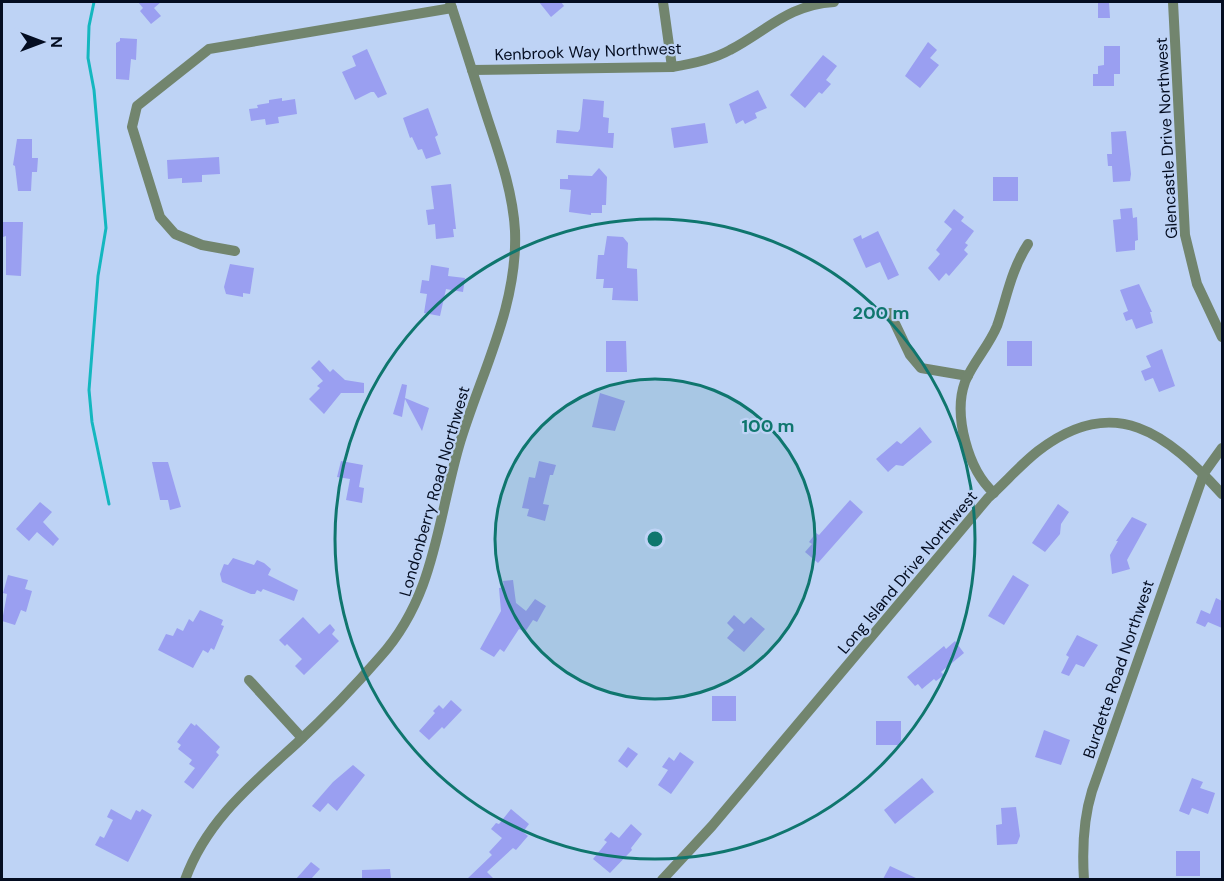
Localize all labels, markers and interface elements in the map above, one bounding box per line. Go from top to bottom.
north arrow [12,12,72,72]
text: N [46,36,67,48]
street label: Glencastle Drive Northwest [1151,37,1182,239]
street label: Kenbrook Way Northwest [494,38,682,65]
text: 200 m [853,301,909,325]
street label: Londonberry Road Northwest [394,383,475,599]
text: 100 m [741,414,795,438]
street label: Long Island Drive Northwest [833,486,982,658]
centre of rings [645,529,665,549]
street label: Burdette Road Northwest [1078,577,1159,761]

